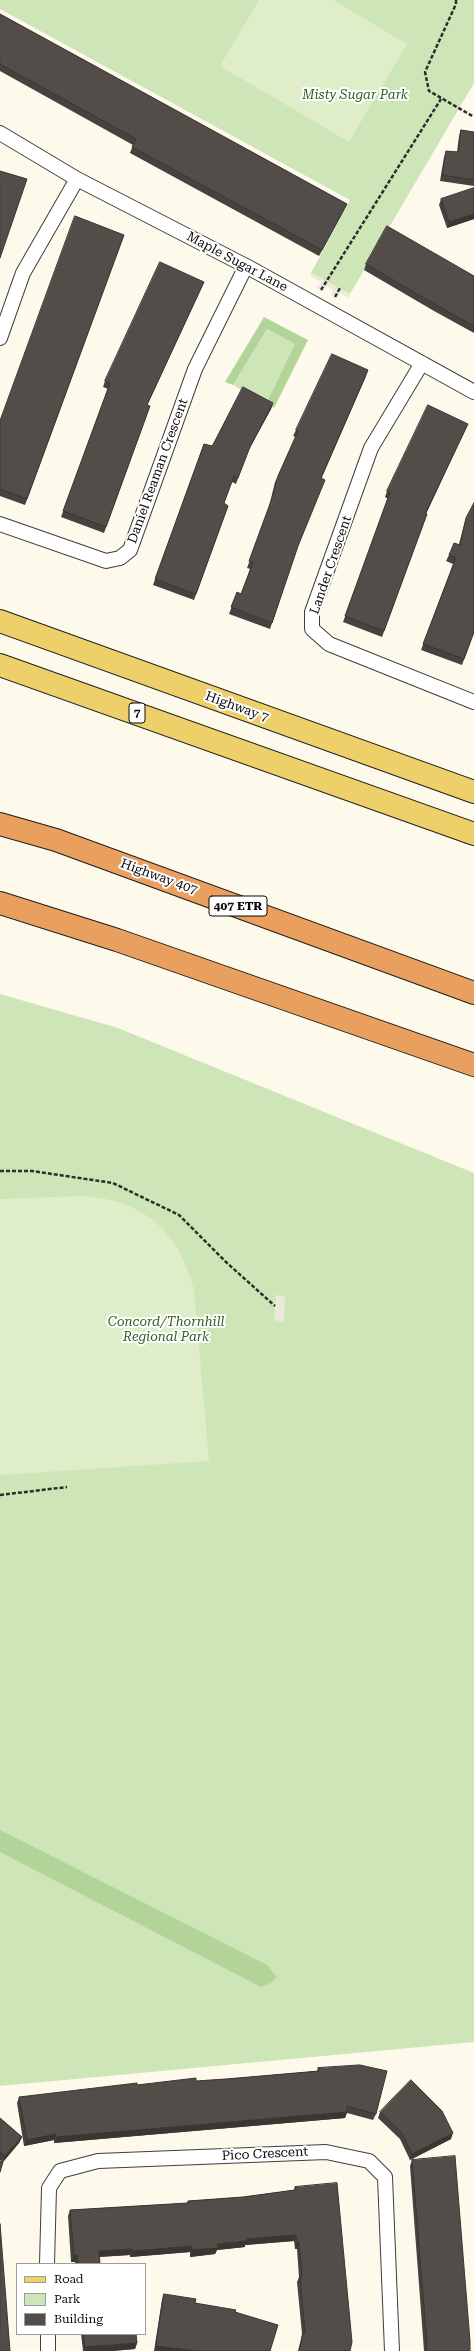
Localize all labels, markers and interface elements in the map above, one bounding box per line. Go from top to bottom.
park label: Misty Sugar Park [302,87,408,103]
street label: Maple Sugar Lane [184,229,290,295]
street label: Daniel Reaman Crescent [125,396,191,546]
street label: Lander Crescent [307,514,355,616]
street label: Highway 7 [203,688,271,726]
road number: 7 [129,703,145,723]
street label: Highway 407 [118,856,200,898]
road number: 407 ETR [209,896,267,916]
park label: Concord/Thornhill Regional Park [108,1314,224,1345]
street label: Pico Crescent [221,2144,309,2164]
legend [16,2263,146,2335]
text: Road [54,2272,83,2286]
text: Park [54,2292,80,2306]
text: Building [54,2312,103,2326]

